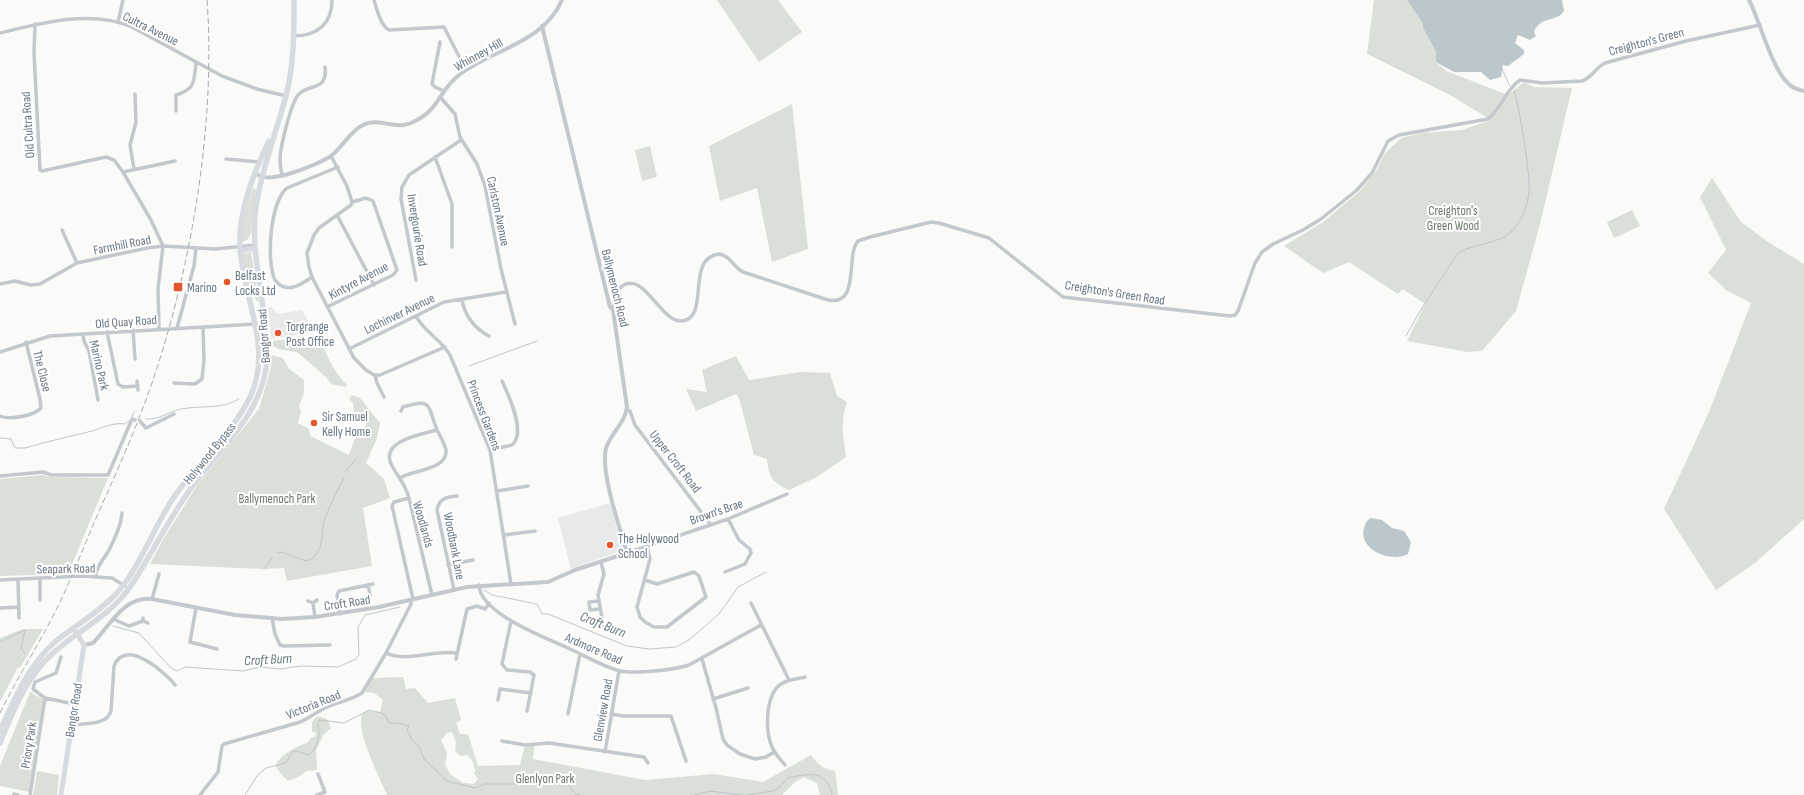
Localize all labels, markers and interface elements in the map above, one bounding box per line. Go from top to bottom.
street label: Cultra Avenue [120,8,181,49]
street label: Creighton's Green [1607,24,1686,60]
street label: Whinney Hill [451,35,506,75]
street label: Old Cultra Road [18,91,38,159]
street label: Carlston Avenue [483,175,513,247]
street label: Invergourie Road [403,193,431,267]
park label: Creighton's Green Wood [1427,203,1479,234]
street label: Farmhill Road [92,232,152,258]
street label: Ballymenoch Road [598,248,632,329]
street label: Kintyre Avenue [326,258,391,303]
place label: Belfast Locks Ltd [235,268,276,299]
marker: Belfast Locks Ltd [222,277,232,287]
street label: Creighton's Green Road [1064,277,1166,309]
place label: Marino [187,280,217,296]
marker: Marino [172,281,184,293]
street label: Lochinver Avenue [362,290,437,338]
street label: Bangor Road [254,308,274,364]
street label: Old Quay Road [95,312,157,332]
place label: Torgrange Post Office [286,319,334,350]
marker: Torgrange Post Office [273,328,283,338]
street label: Marino Park [86,339,113,392]
street label: The Close [29,349,55,394]
street label: Princess Gardens [463,378,505,453]
place label: Sir Samuel Kelly Home [322,409,370,440]
marker: Sir Samuel Kelly Home [309,418,319,428]
street label: Holywood Bypass [180,419,240,488]
street label: Upper Croft Road [646,427,705,496]
park label: Ballymenoch Park [238,491,316,507]
street label: Brown's Brae [688,495,745,529]
street label: Woodlands [409,499,437,550]
street label: Woodbank Lane [440,511,468,581]
place label: The Holywood School [618,531,679,562]
marker: The Holywood School [605,540,615,550]
street label: Seapark Road [37,560,95,578]
street label: Croft Road [323,591,371,615]
water label: Croft Burn [577,608,628,641]
street label: Ardmore Road [561,629,625,668]
water label: Croft Burn [244,650,293,669]
street label: Glenview Road [590,678,616,743]
street label: Bangor Road [62,682,86,738]
street label: Victoria Road [284,687,343,723]
street label: Priory Park [17,721,41,770]
park label: Glenlyon Park [515,771,575,787]

